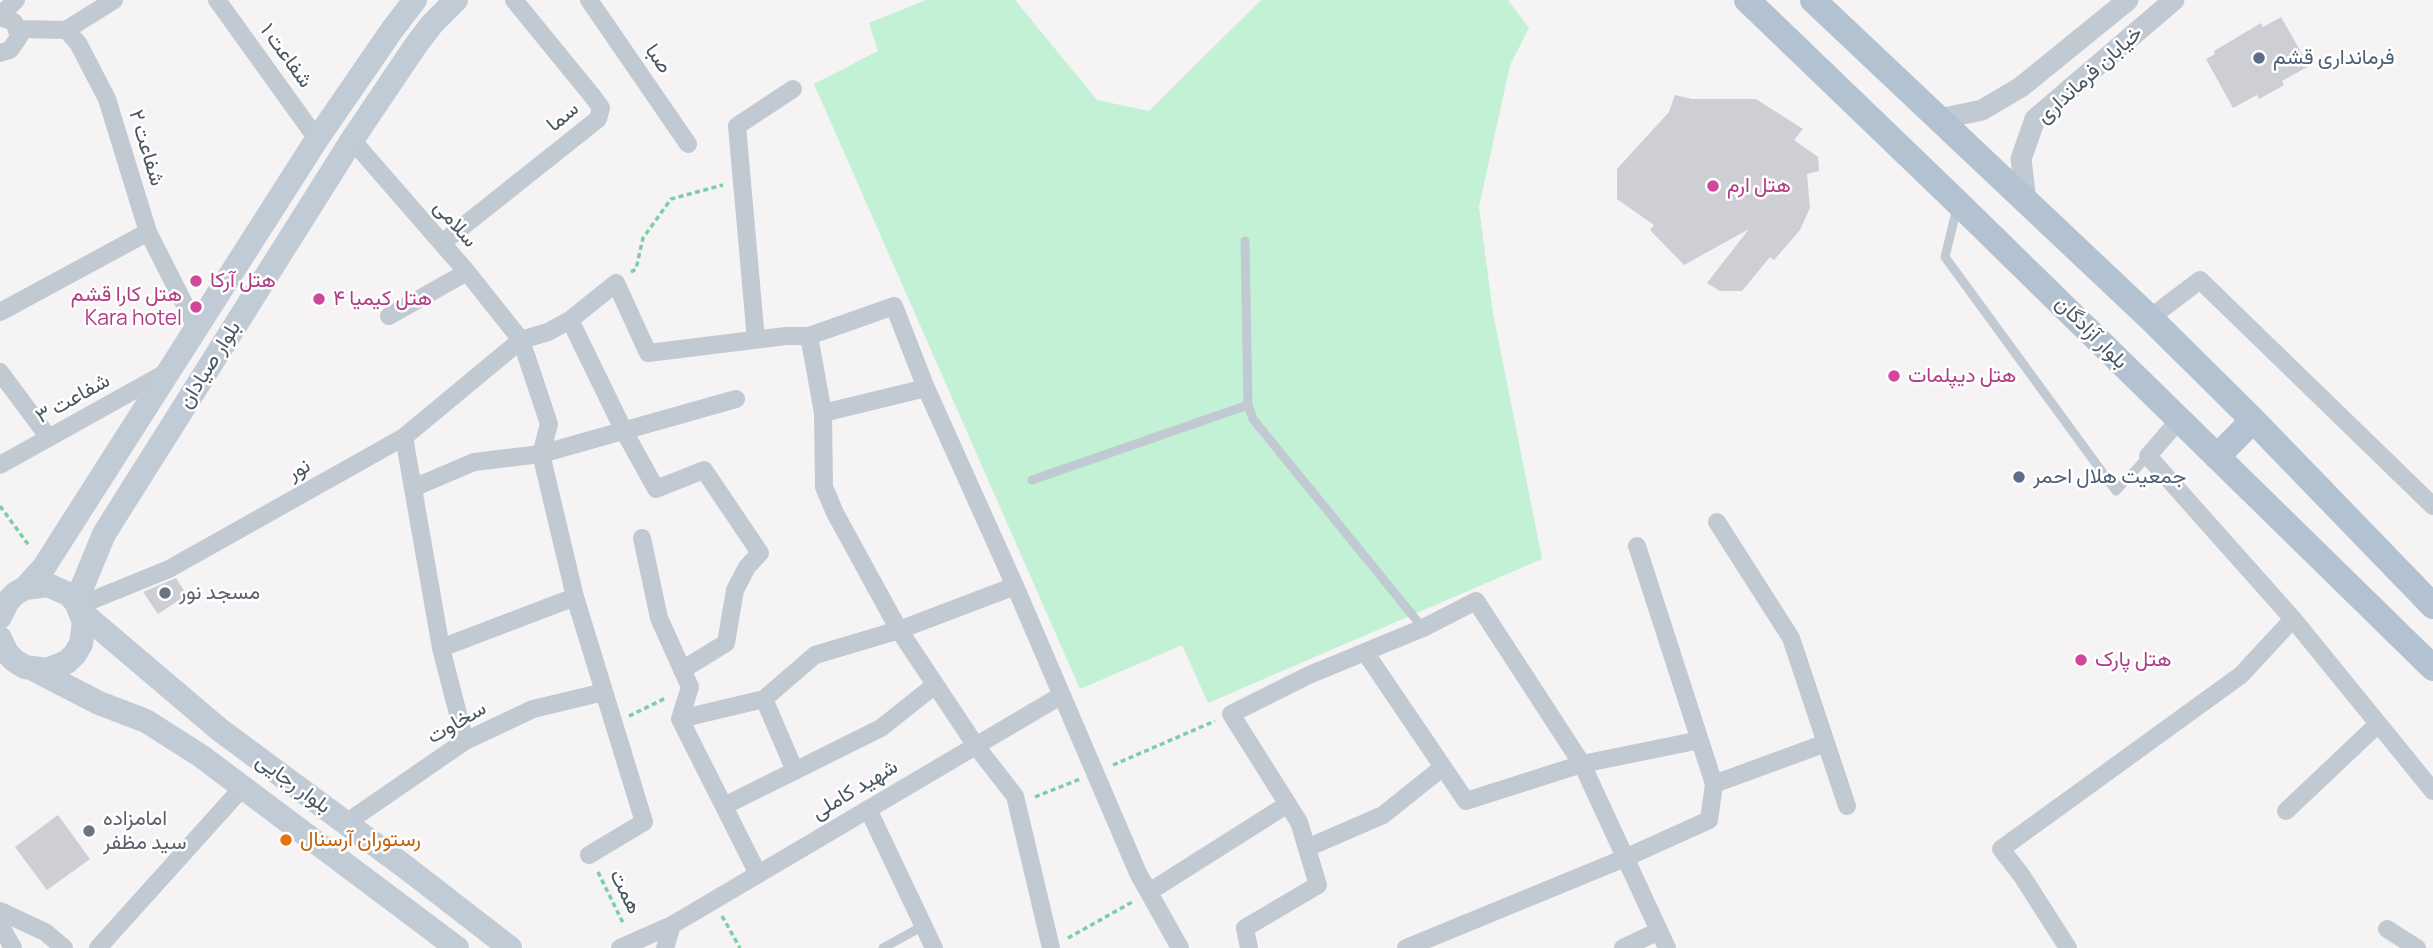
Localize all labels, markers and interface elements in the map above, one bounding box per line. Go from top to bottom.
street label: شفاعت ۱ [254,19,318,93]
street label: خیابان فرمانداری [2032,21,2148,129]
street label: صبا [639,39,677,79]
place label: فرمانداری قشم [2273,45,2395,71]
marker: فرمانداری قشم [2251,50,2267,66]
street label: سما [542,96,584,138]
street label: شفاعت ۲ [123,107,169,189]
place label: هتل ارم [1727,173,1791,199]
marker: هتل ارم [1705,178,1721,194]
street label: سلامی [428,195,482,253]
place label: هتل آرکا [210,268,276,294]
marker: هتل آرکا [188,273,204,289]
place label: هتل کارا قشم Kara hotel [71,282,182,332]
place label: هتل کیمیا ۴ [333,286,432,312]
marker: هتل کیمیا ۴ [311,291,327,307]
street label: بلوار آزادگان [2049,291,2133,375]
marker: هتل کارا قشم Kara hotel [188,299,204,315]
street label: بلوار صیادان [173,317,247,413]
place label: هتل دیپلمات [1908,363,2016,389]
street label: شفاعت ۳ [31,368,115,430]
marker: هتل دیپلمات [1886,368,1902,384]
street label: نور [283,454,315,486]
place label: جمعیت هلال احمر [2033,464,2186,490]
marker: جمعیت هلال احمر [2011,469,2027,485]
place label: مسجد نور [179,580,260,606]
marker: مسجد نور [157,585,173,601]
place label: هتل پارک [2095,647,2172,673]
marker: هتل پارک [2073,652,2089,668]
street label: سخاوت [423,696,491,750]
street label: بلوار رجایی [251,748,335,820]
street label: شهید کاملی [807,754,903,826]
place label: امامزاده سید مظفر [103,806,186,856]
marker: امامزاده سید مظفر [81,823,97,839]
place label: رستوران آرسنال [300,827,421,853]
marker: رستوران آرسنال [278,832,294,848]
street label: همت [604,866,646,918]

